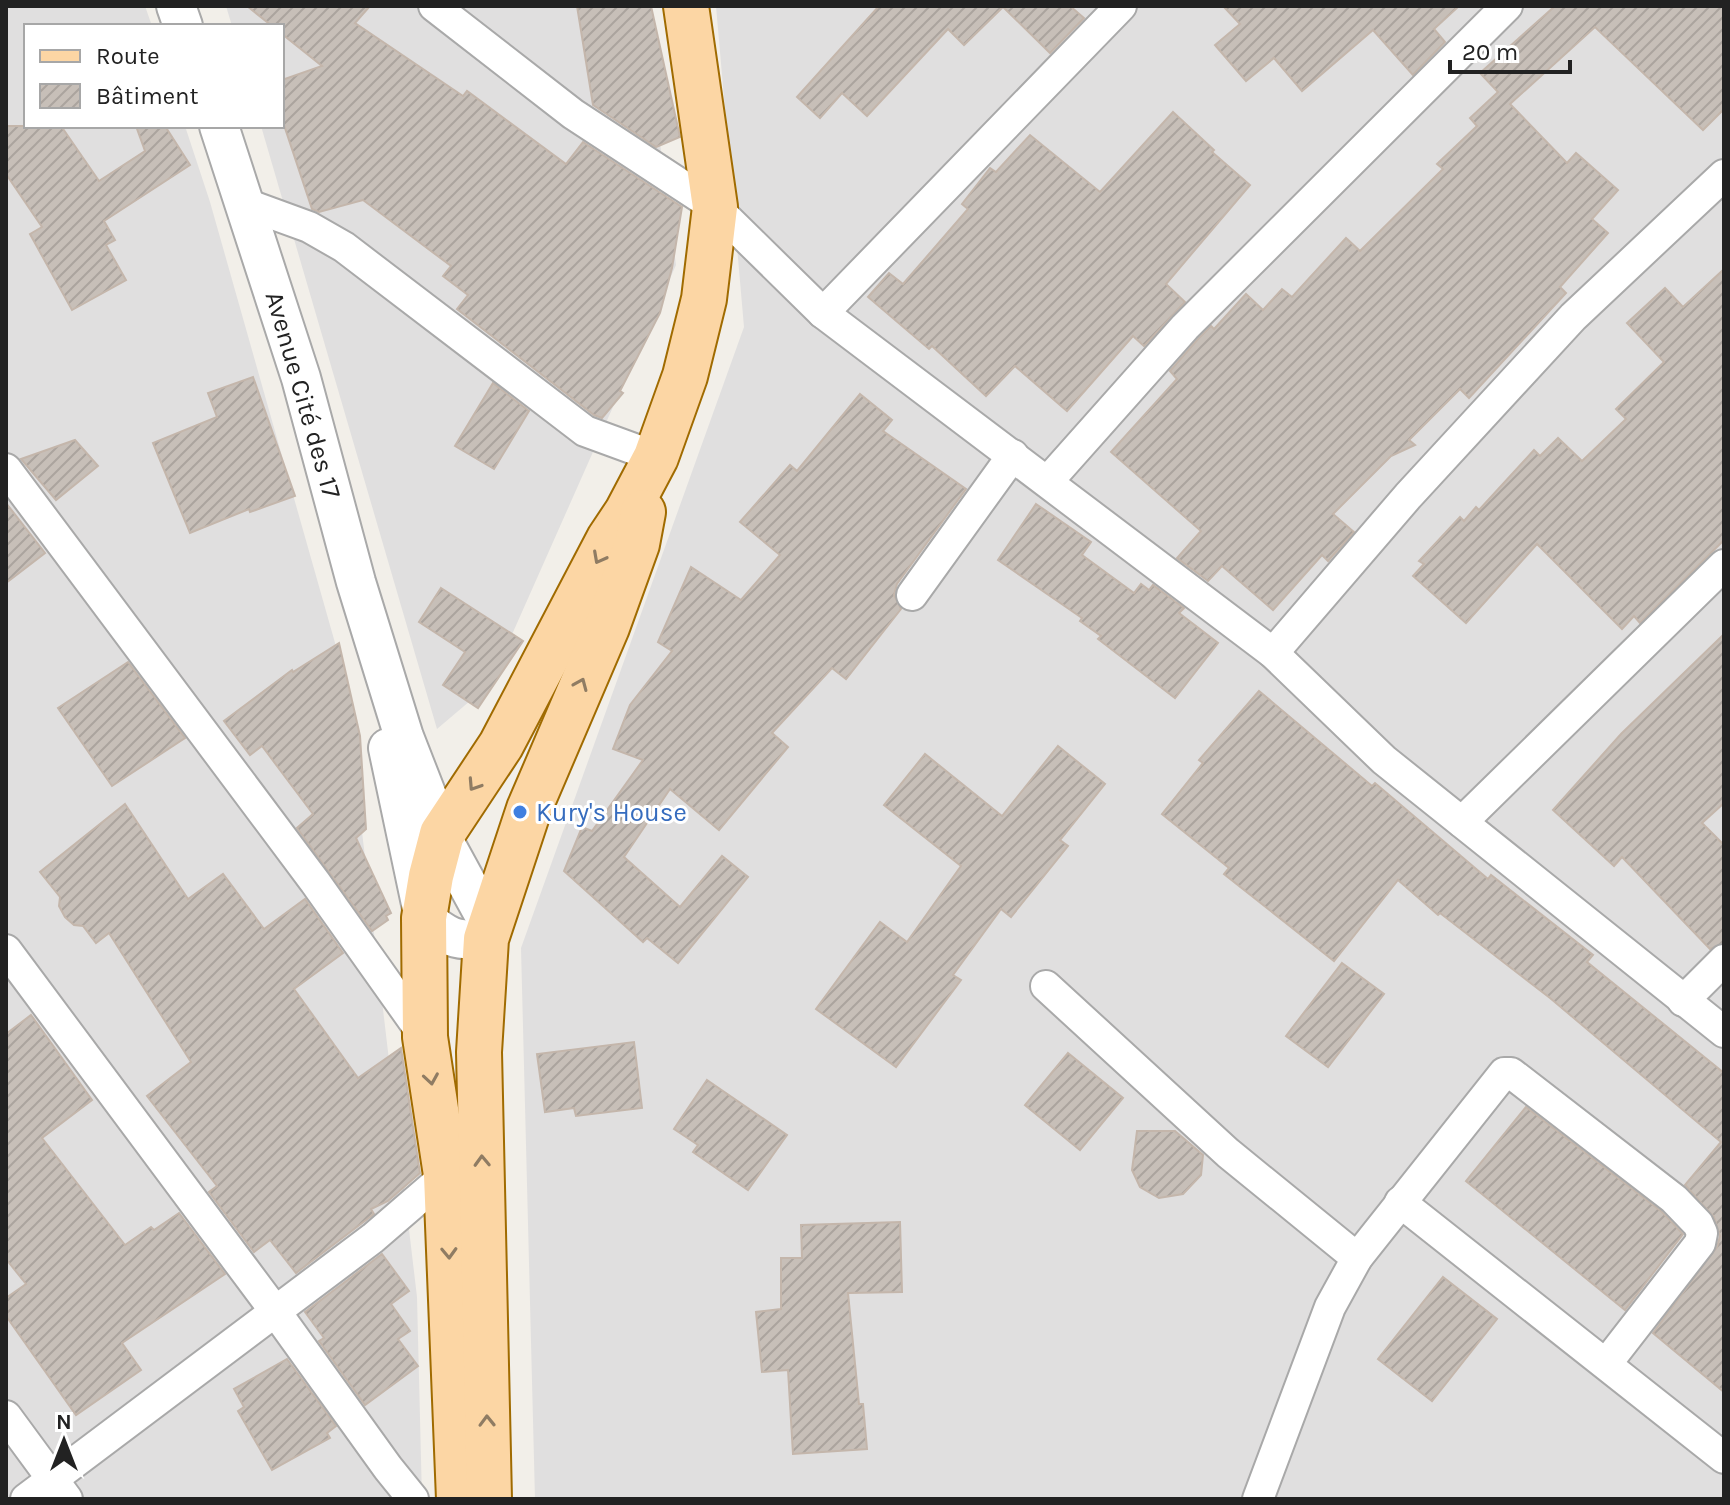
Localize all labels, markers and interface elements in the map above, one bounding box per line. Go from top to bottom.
legend [24,24,284,128]
scale bar [1450,24,1570,74]
text: 20 m [1462,38,1518,66]
text: Route [96,42,160,70]
text: Bâtiment [96,82,199,110]
street label: Avenue Cité des 17 [259,288,347,502]
one-way arrow [594,550,609,564]
one-way arrow [571,678,587,692]
one-way arrow [468,777,483,791]
place label: Kury's House [536,797,687,828]
marker: Kury's House [511,803,529,821]
one-way arrow [422,1073,439,1086]
one-way arrow [473,1154,491,1167]
one-way arrow [441,1247,458,1260]
north arrow [24,1401,104,1481]
text: N [56,1409,72,1435]
one-way arrow [479,1414,496,1427]

